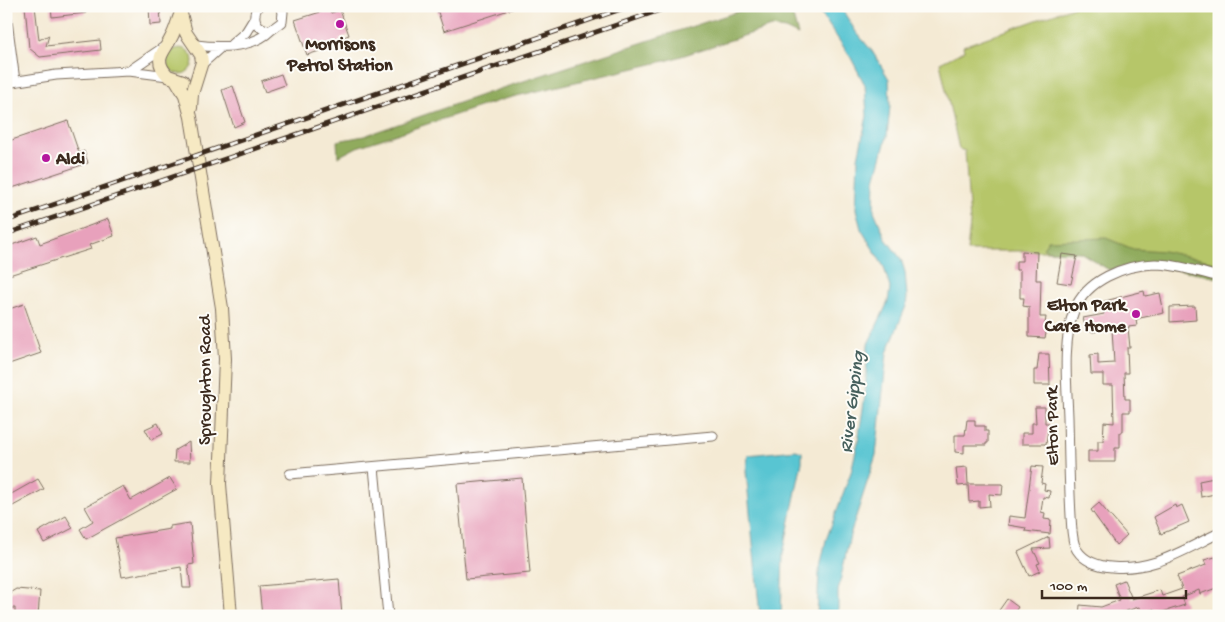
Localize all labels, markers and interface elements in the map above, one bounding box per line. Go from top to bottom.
marker: Morrisons Petrol Station [334,18,346,30]
place label: Morrisons Petrol Station [286,35,393,77]
place label: Aldi [55,150,85,171]
marker: Aldi [40,152,52,164]
place label: Elton Park Care Home [1044,296,1128,338]
marker: Elton Park Care Home [1130,308,1142,320]
street label: Sproughton Road [196,314,217,445]
water label: River Gipping [836,349,871,455]
street label: Elton Park [1042,384,1065,466]
scale bar [1042,567,1186,599]
text: 100 m [1049,578,1088,596]

